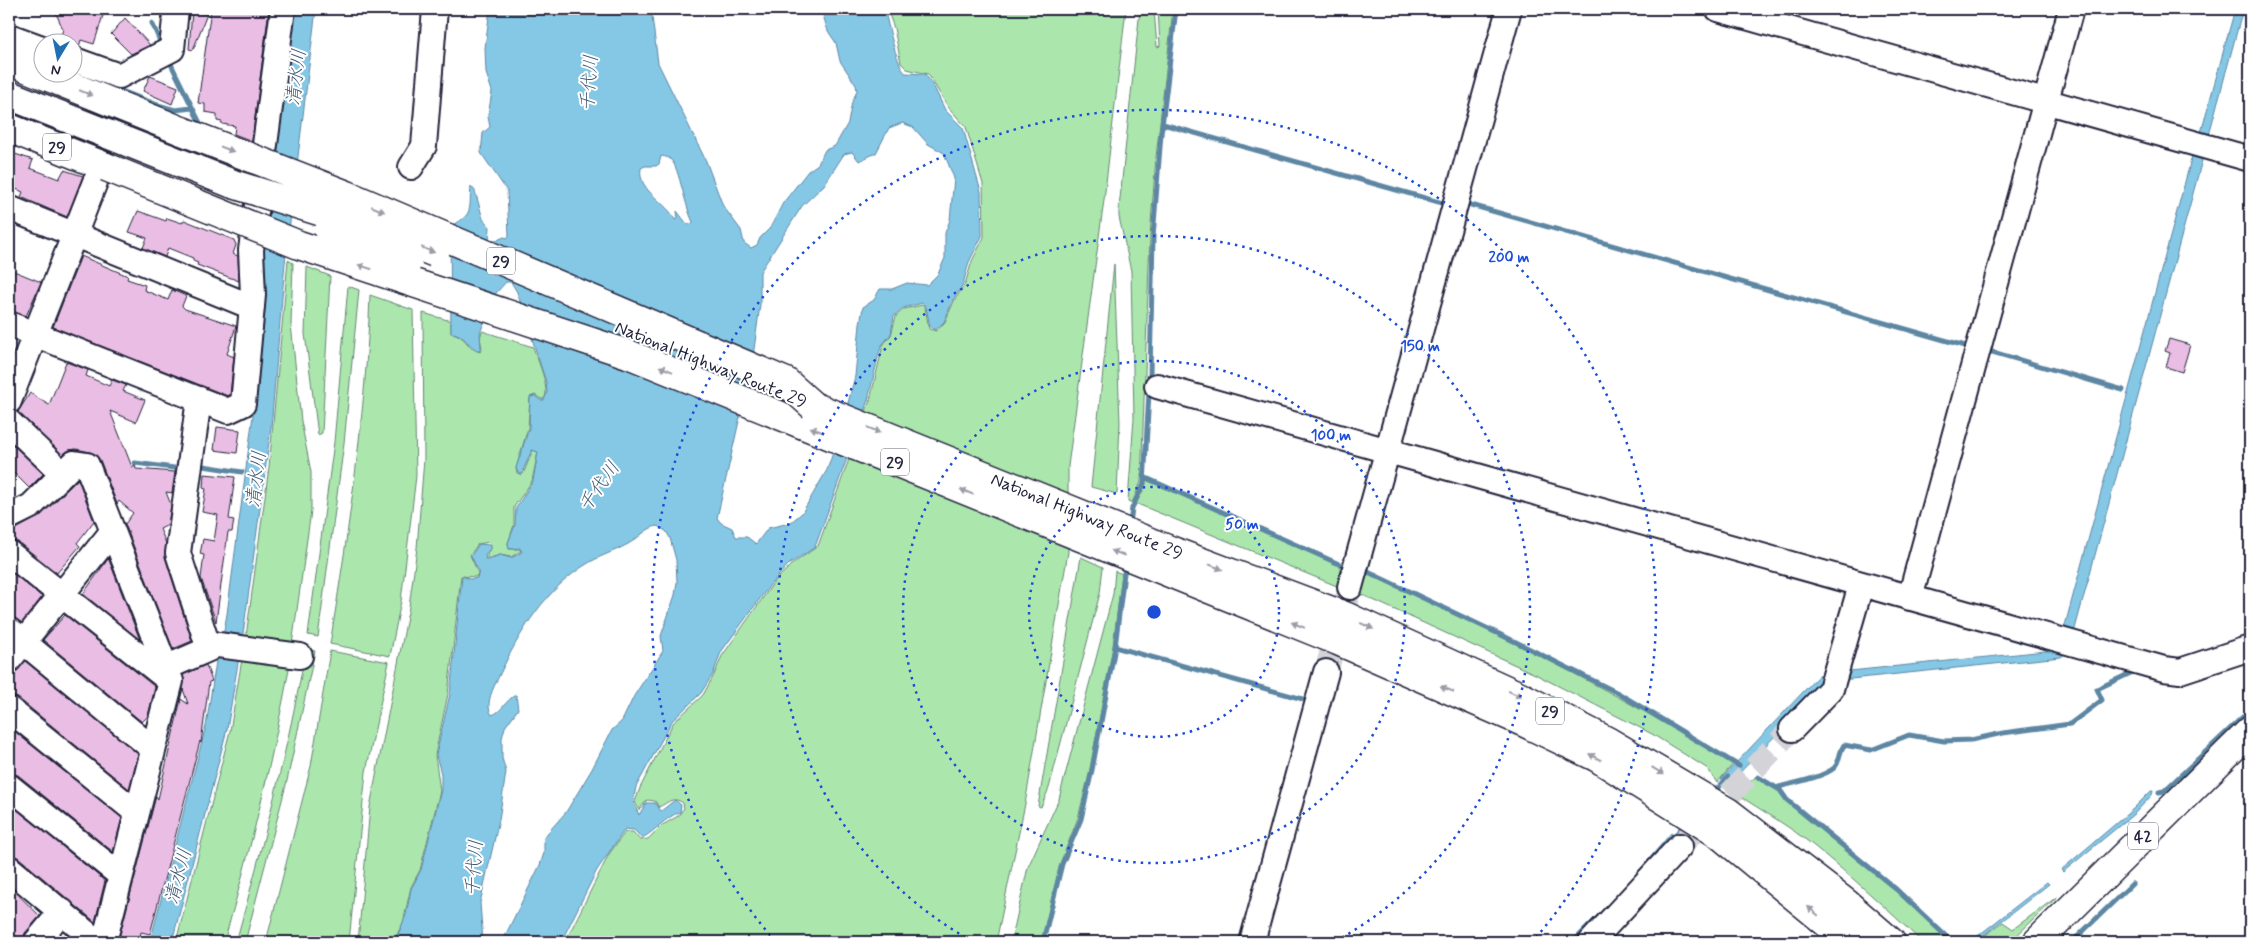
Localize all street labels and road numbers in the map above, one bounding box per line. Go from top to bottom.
road number: 29 [43,134,71,160]
road number: 29 [487,248,515,274]
street label: National Highway Route 29 [611,315,810,414]
road number: 29 [881,448,909,476]
street label: National Highway Route 29 [987,467,1186,566]
road number: 29 [1536,698,1564,724]
road number: 42 [2128,822,2158,849]

